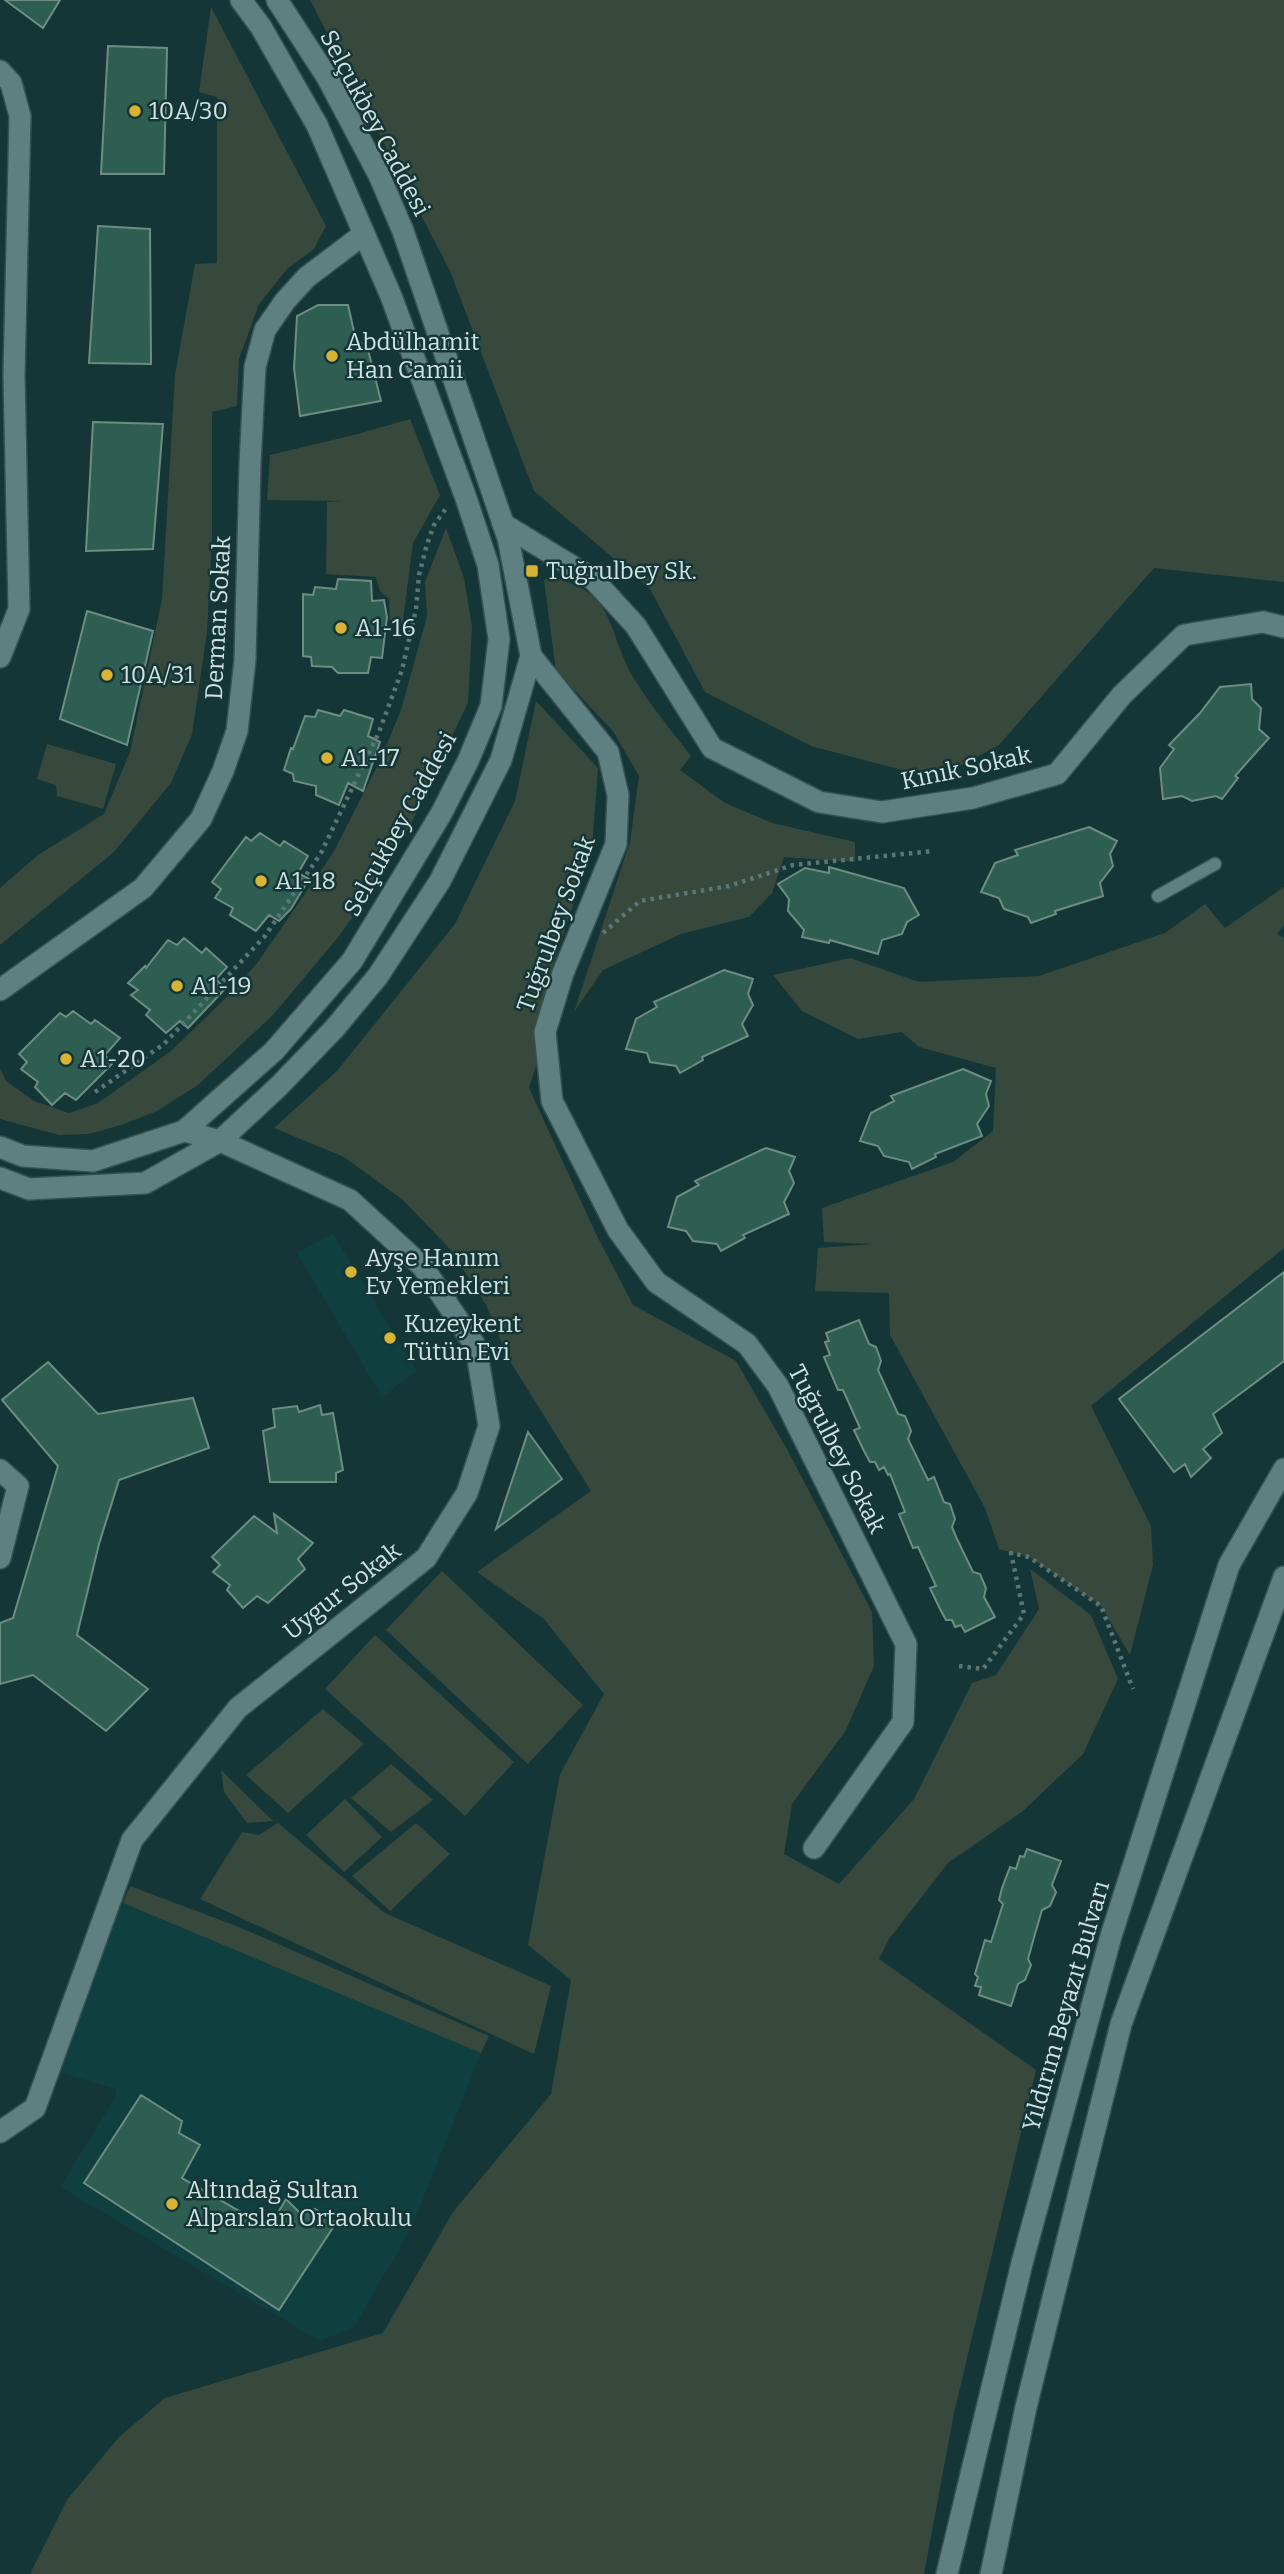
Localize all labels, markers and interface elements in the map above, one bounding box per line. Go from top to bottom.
street label: Selçukbey Caddesi [314,25,436,221]
place label: 10A/30 [149,97,228,125]
marker: 10A/30 [127,103,143,119]
place label: Abdülhamit Han Camii [346,328,480,384]
marker: Abdülhamit Han Camii [324,348,340,364]
street label: Derman Sokak [200,535,236,701]
place label: Tuğrulbey Sk. [546,557,697,585]
marker: Tuğrulbey Sk. [524,563,540,579]
place label: A1-16 [355,614,416,642]
marker: A1-16 [333,620,349,636]
place label: 10A/31 [121,661,195,689]
marker: 10A/31 [99,667,115,683]
street label: Selçukbey Caddesi [338,727,462,921]
street label: Kınık Sokak [898,740,1034,795]
place label: A1-17 [341,744,399,772]
marker: A1-17 [319,750,335,766]
street label: Tuğrulbey Sokak [511,832,601,1016]
place label: A1-18 [275,867,336,895]
marker: A1-18 [253,873,269,889]
place label: A1-19 [191,972,252,1000]
marker: A1-19 [169,978,185,994]
place label: A1-20 [80,1045,146,1073]
marker: A1-20 [58,1051,74,1067]
place label: Ayşe Hanım Ev Yemekleri [365,1244,510,1300]
marker: Ayşe Hanım Ev Yemekleri [343,1264,359,1280]
place label: Kuzeykent Tütün Evi [404,1310,522,1366]
marker: Kuzeykent Tütün Evi [382,1330,398,1346]
street label: Tuğrulbey Sokak [782,1360,892,1538]
street label: Uygur Sokak [278,1536,406,1645]
street label: Yıldırım Beyazıt Bulvarı [1017,1878,1115,2134]
place label: Altındağ Sultan Alparslan Ortaokulu [186,2176,412,2232]
marker: Altındağ Sultan Alparslan Ortaokulu [164,2196,180,2212]

